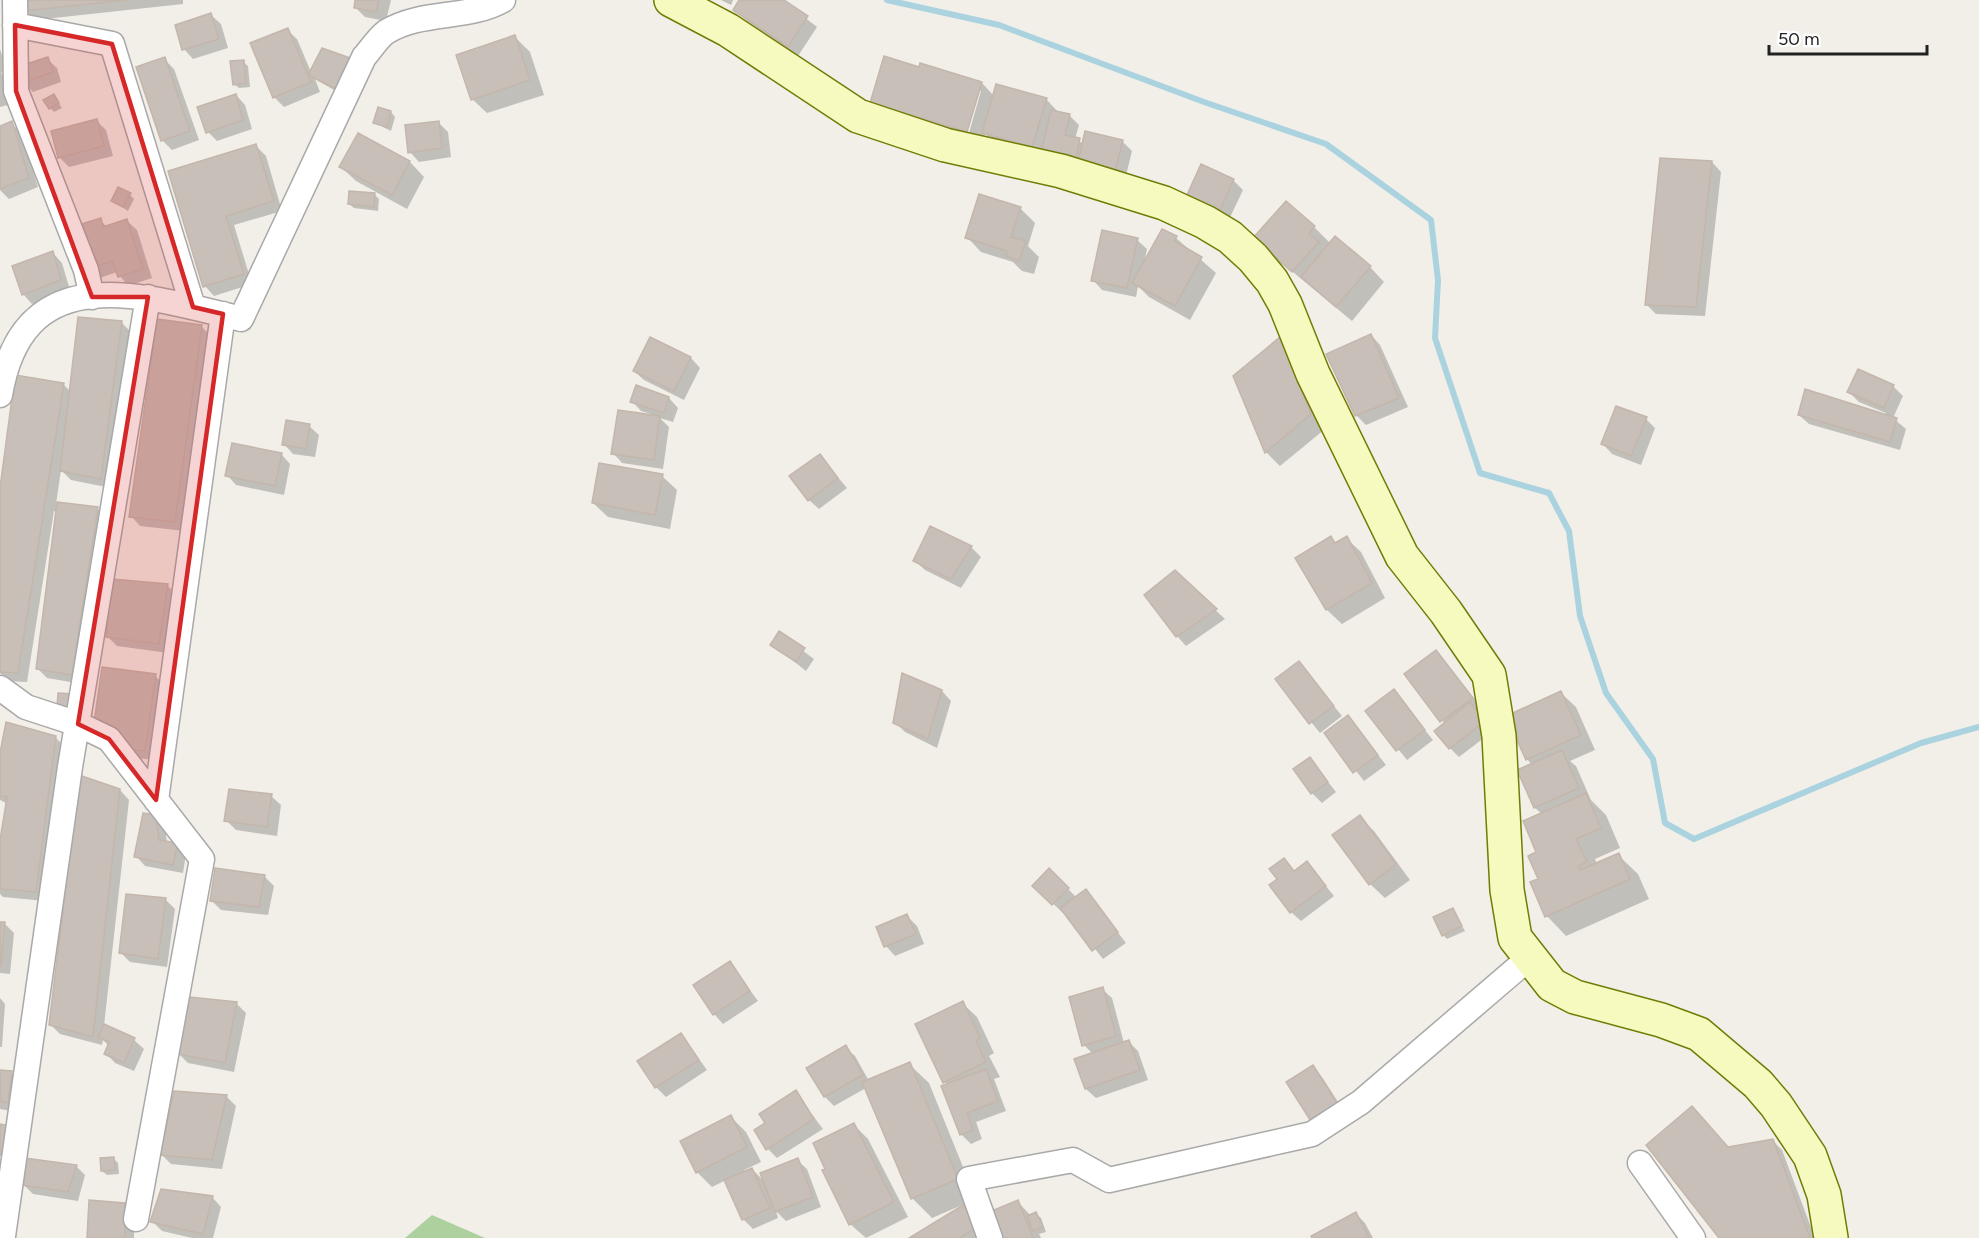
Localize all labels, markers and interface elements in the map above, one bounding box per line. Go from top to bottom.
scale bar [1769,18,1926,56]
text: 50 m [1778,28,1820,50]

